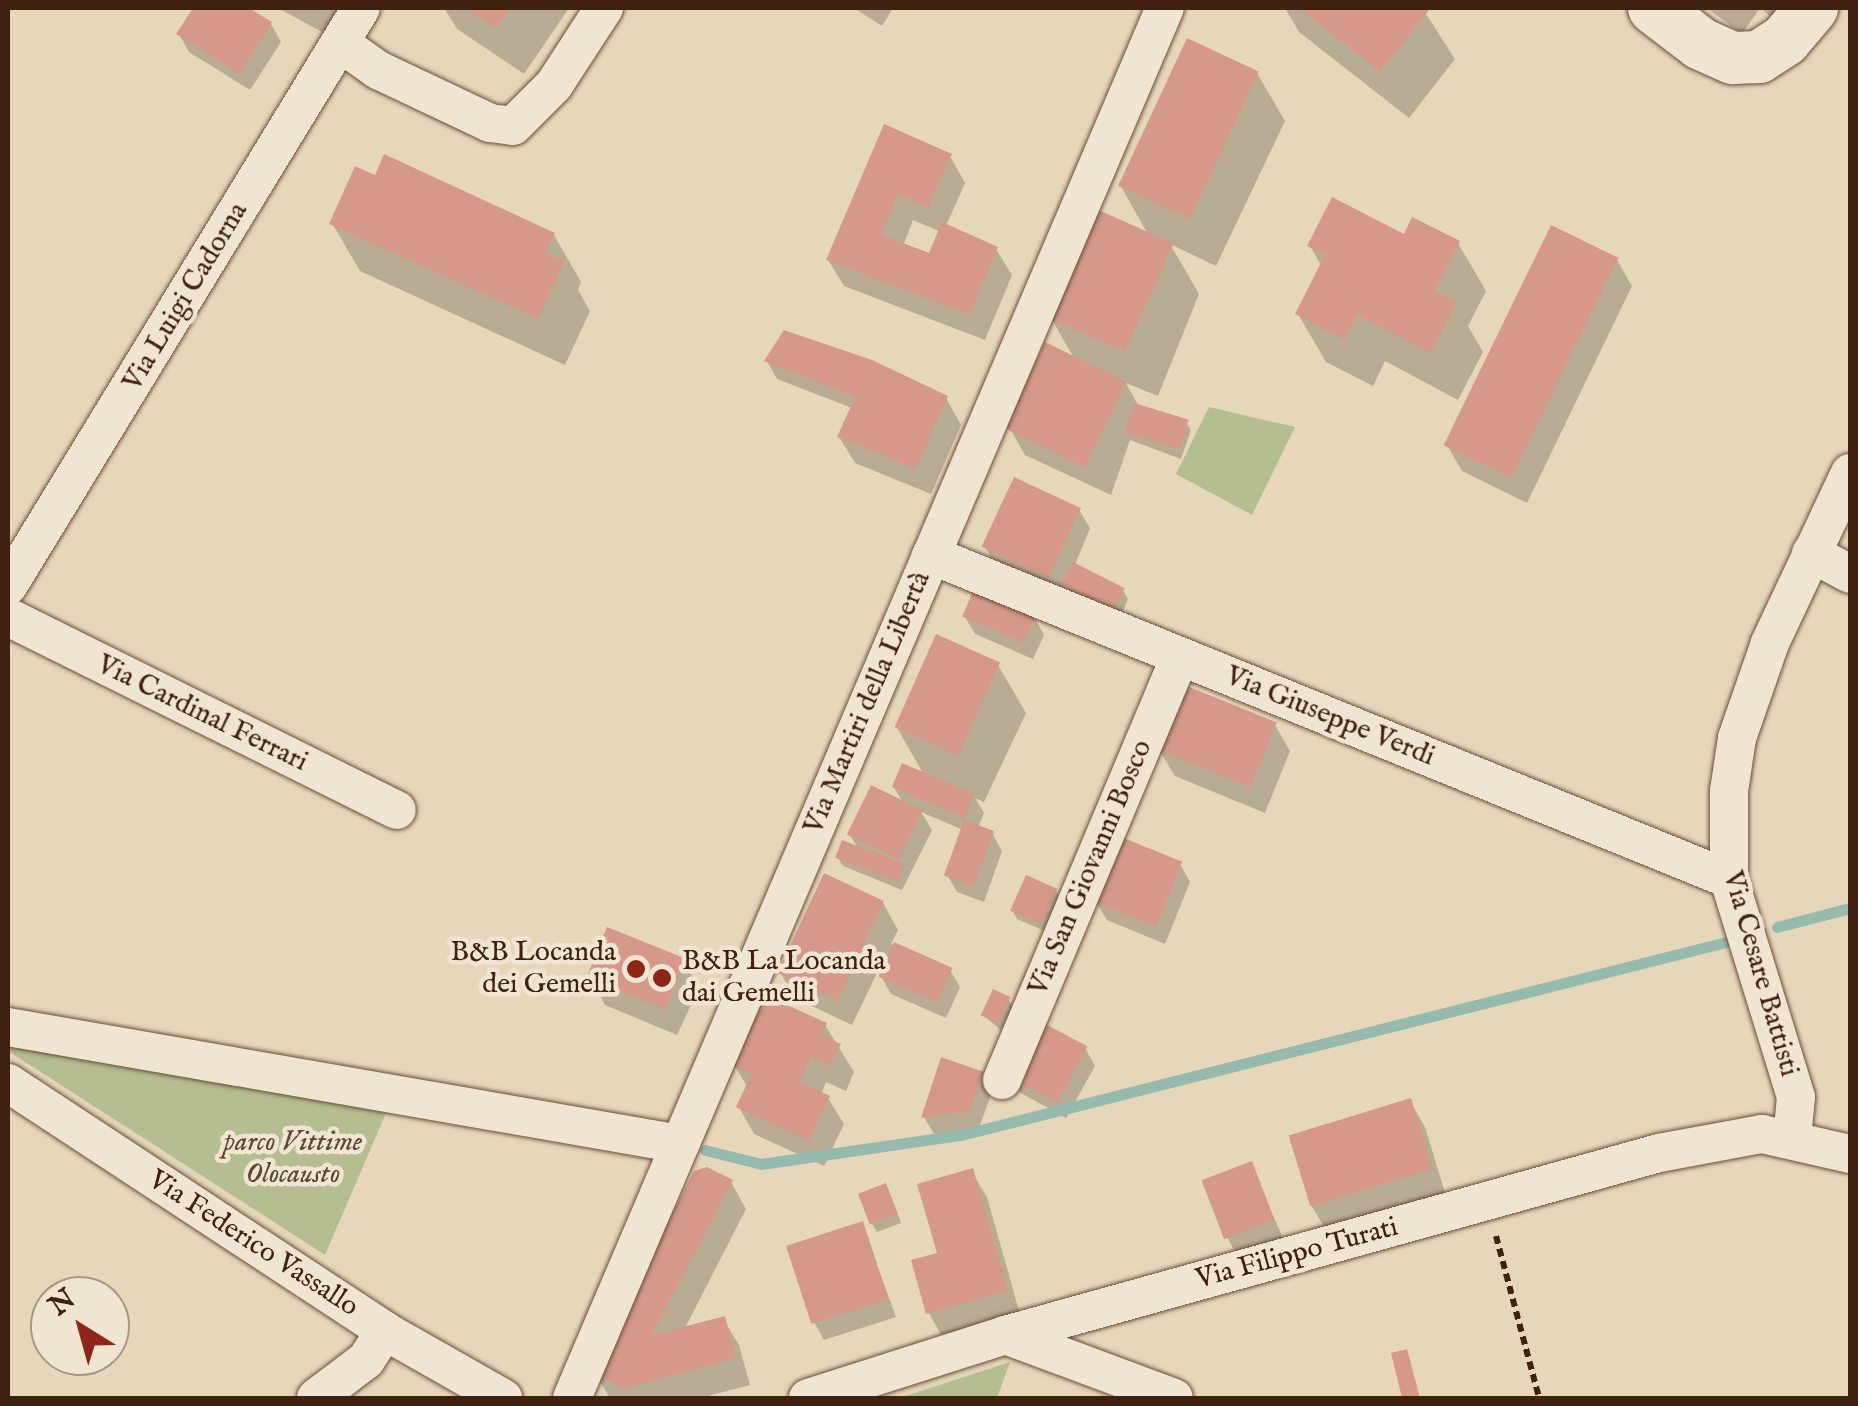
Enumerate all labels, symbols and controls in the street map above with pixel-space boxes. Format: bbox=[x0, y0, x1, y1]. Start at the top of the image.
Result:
street label: Via Luigi Cadorna bbox=[116, 197, 256, 397]
street label: Via Martiri della Libertà bbox=[797, 567, 939, 839]
street label: Via Cardinal Ferrari bbox=[91, 648, 313, 780]
street label: Via Giuseppe Verdi bbox=[1221, 660, 1439, 774]
street label: Via San Giovanni Bosco bbox=[1022, 735, 1160, 1001]
street label: Via Cesare Battisti bbox=[1715, 867, 1805, 1081]
place label: B&B Locanda dei Gemelli bbox=[450, 936, 616, 1002]
place label: B&B La Locanda dai Gemelli bbox=[682, 945, 886, 1011]
marker: B&B Locanda dei Gemelli bbox=[625, 958, 647, 980]
marker: B&B La Locanda dai Gemelli bbox=[651, 967, 673, 989]
park label: parco Vittime Olocausto bbox=[224, 1126, 362, 1192]
street label: Via Federico Vassallo bbox=[142, 1164, 364, 1324]
street label: Via Filippo Turati bbox=[1192, 1211, 1402, 1297]
north arrow bbox=[30, 1276, 130, 1376]
text: N bbox=[43, 1282, 83, 1325]

